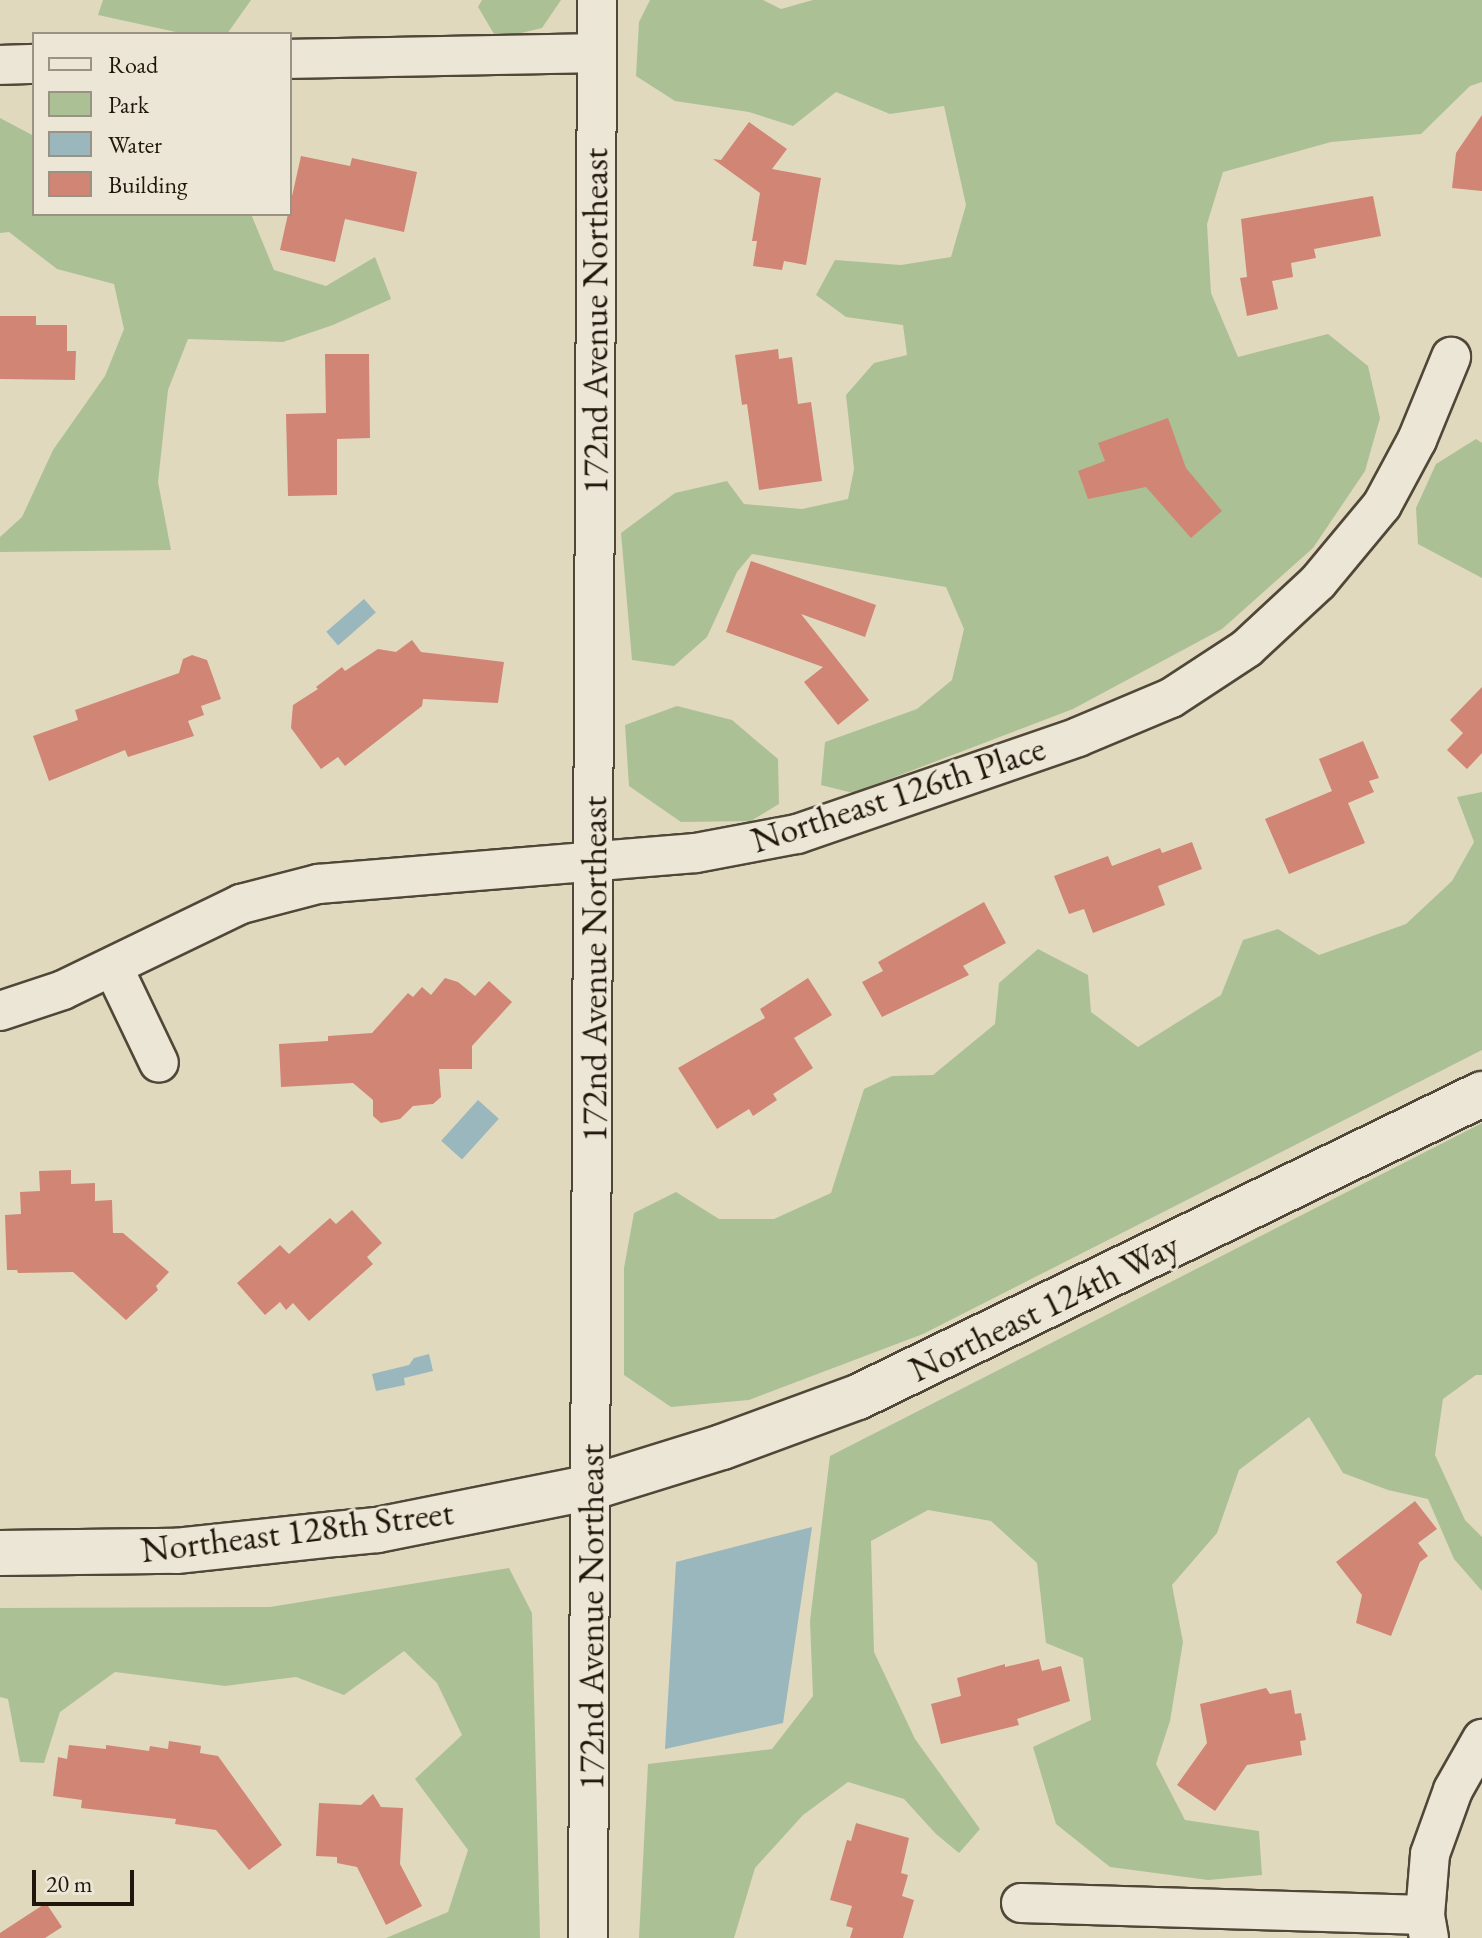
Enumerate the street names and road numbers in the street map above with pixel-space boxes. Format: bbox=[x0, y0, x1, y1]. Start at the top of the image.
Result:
street label: 172nd Avenue Northeast bbox=[573, 148, 617, 494]
street label: Northeast 126th Place bbox=[746, 726, 1050, 862]
street label: 172nd Avenue Northeast bbox=[572, 796, 616, 1142]
street label: Northeast 124th Way bbox=[902, 1223, 1186, 1391]
street label: 172nd Avenue Northeast bbox=[569, 1444, 613, 1790]
street label: Northeast 128th Street bbox=[138, 1490, 456, 1572]

